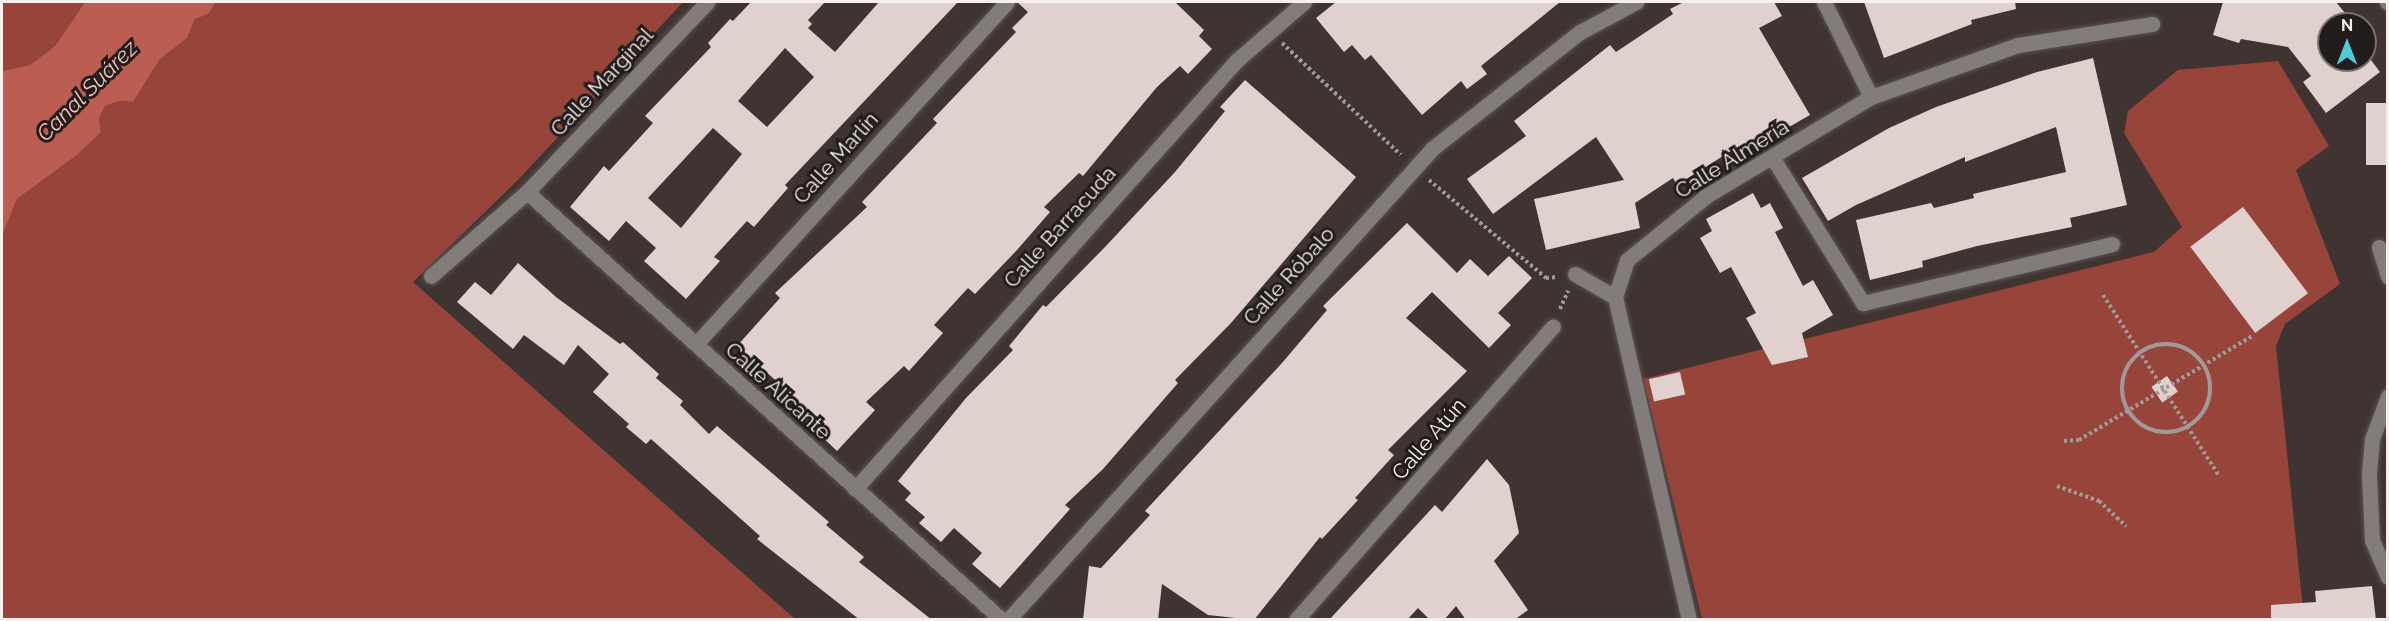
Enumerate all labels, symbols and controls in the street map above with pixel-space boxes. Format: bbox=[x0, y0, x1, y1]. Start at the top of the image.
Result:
north arrow bbox=[2317, 12, 2377, 72]
text: N bbox=[2341, 16, 2353, 35]
street label: Calle Marginal bbox=[545, 23, 659, 141]
water label: Canal Suárez bbox=[31, 35, 143, 147]
street label: Calle Marlín bbox=[788, 107, 884, 209]
street label: Calle Almería bbox=[1670, 114, 1794, 204]
street label: Calle Barracuda bbox=[999, 161, 1121, 293]
street label: Calle Róbalo bbox=[1238, 222, 1340, 330]
street label: Calle Alicante bbox=[720, 337, 836, 445]
street label: Calle Atún bbox=[1387, 393, 1471, 485]

